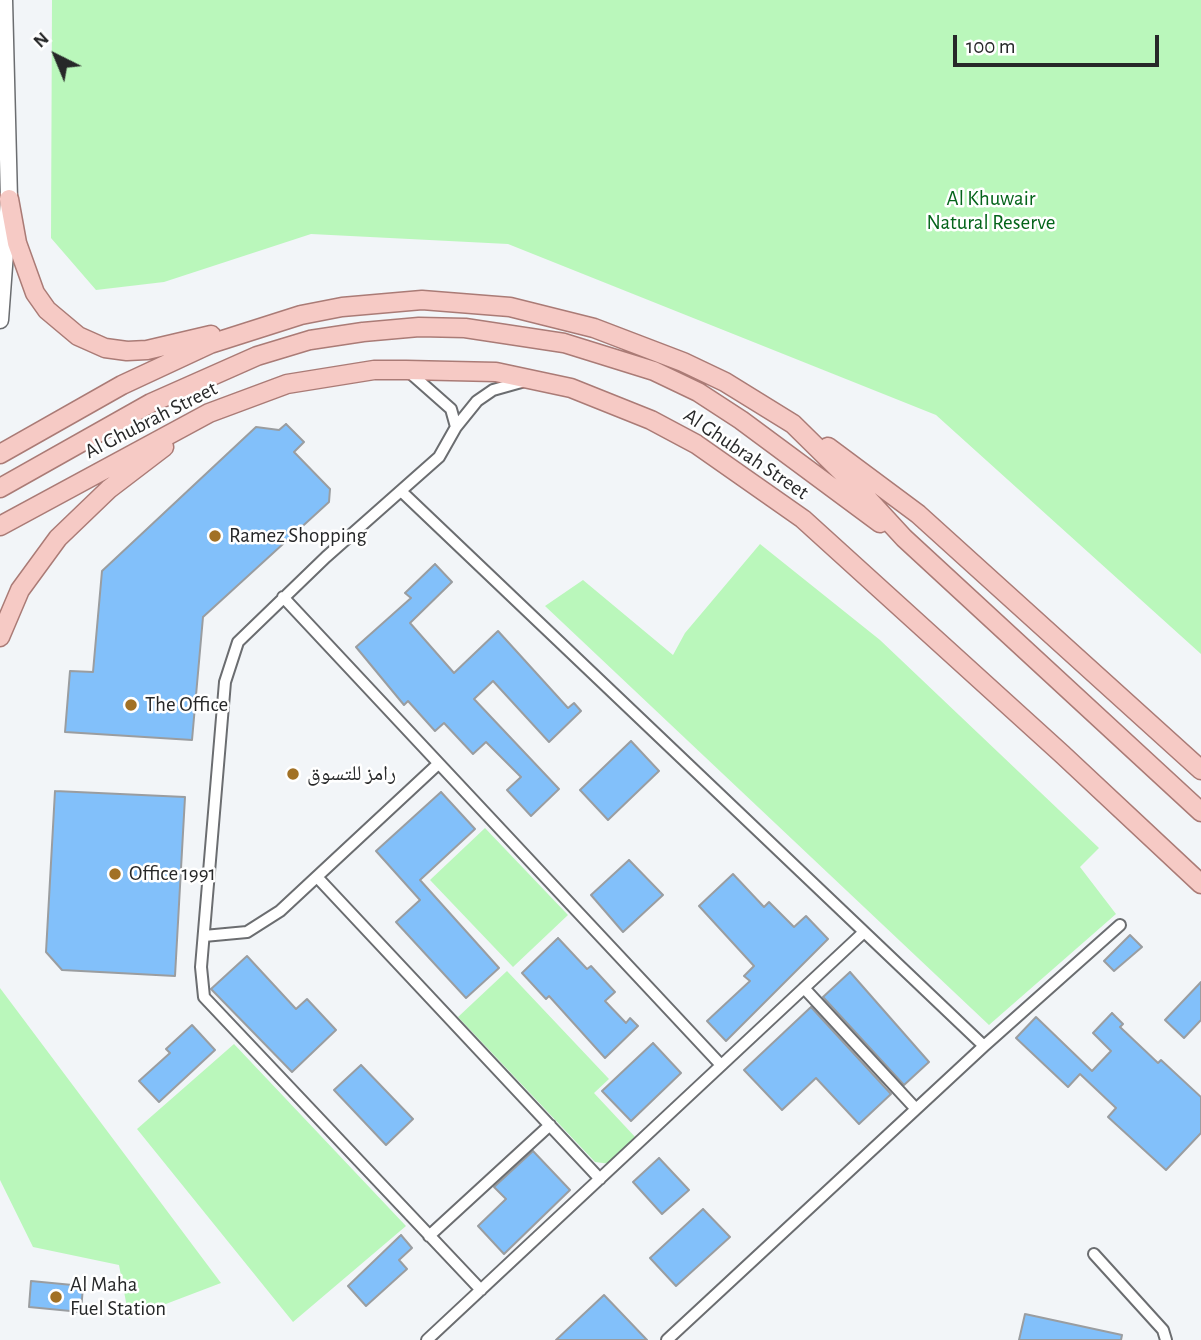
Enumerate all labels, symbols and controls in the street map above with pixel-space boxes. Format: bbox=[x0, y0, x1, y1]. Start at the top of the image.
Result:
north arrow bbox=[21, 21, 91, 91]
scale bar bbox=[956, 21, 1162, 65]
text: N bbox=[30, 29, 53, 52]
text: 100 m bbox=[966, 36, 1016, 57]
park label: Al Khuwair Natural Reserve bbox=[926, 186, 1056, 236]
street label: Al Ghubrah Street bbox=[80, 376, 222, 464]
street label: Al Ghubrah Street bbox=[679, 403, 813, 505]
place label: Ramez Shopping bbox=[229, 523, 367, 549]
marker: Ramez Shopping bbox=[207, 528, 223, 544]
place label: The Office bbox=[145, 692, 228, 718]
marker: The Office bbox=[123, 697, 139, 713]
place label: رامز للتسوق bbox=[307, 761, 396, 787]
marker: رامز للتسوق bbox=[285, 766, 301, 782]
place label: Office 1991 bbox=[129, 861, 216, 887]
marker: Office 1991 bbox=[107, 866, 123, 882]
place label: Al Maha Fuel Station bbox=[70, 1272, 166, 1322]
marker: Al Maha Fuel Station bbox=[48, 1289, 64, 1305]

